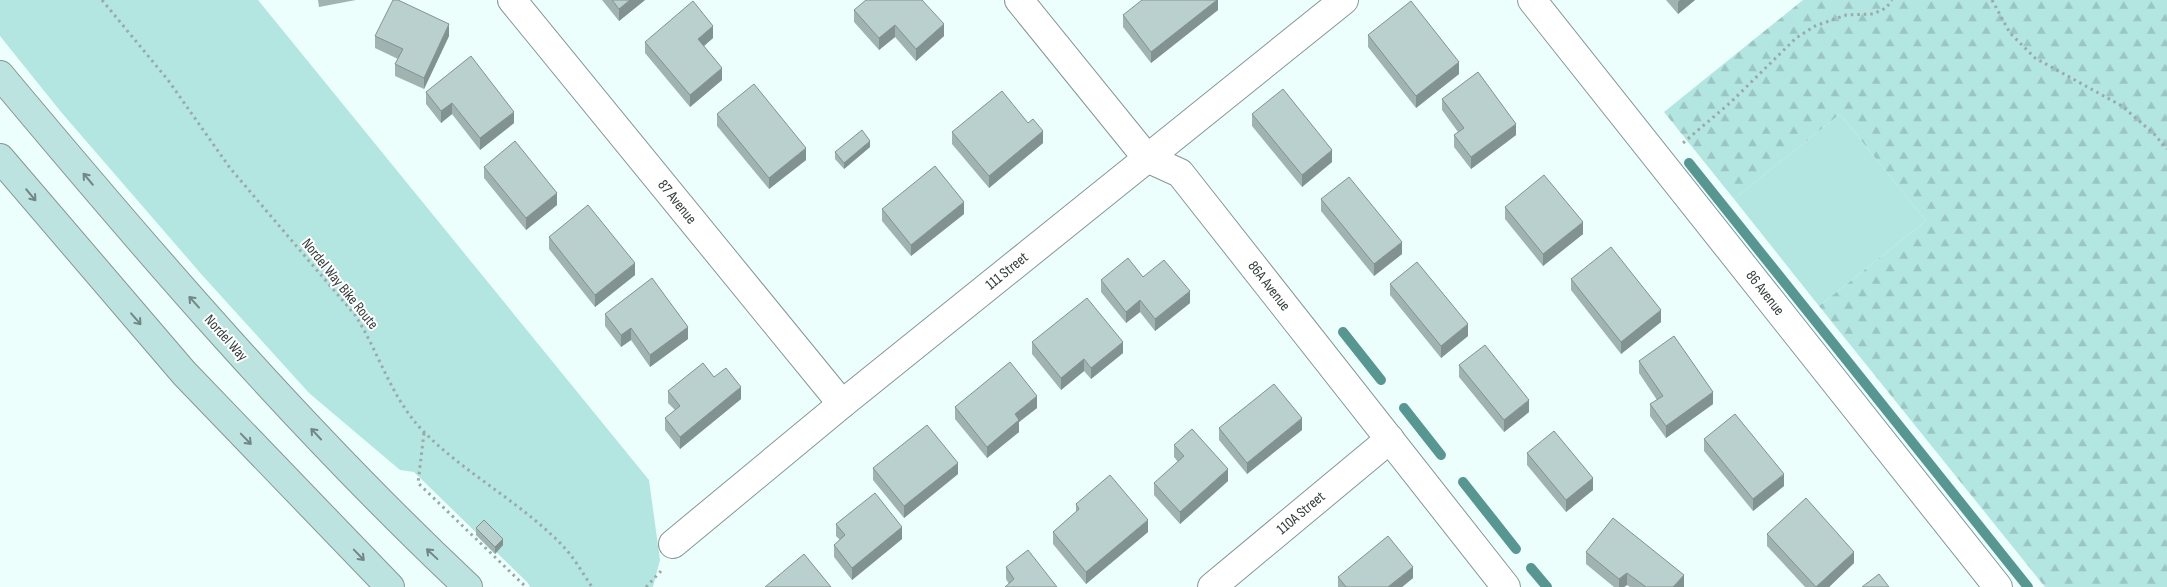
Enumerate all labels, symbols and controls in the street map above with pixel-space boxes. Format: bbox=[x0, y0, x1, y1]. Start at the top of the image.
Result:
one-way arrow bbox=[82, 172, 93, 185]
street label: 87 Avenue bbox=[653, 176, 701, 228]
one-way arrow bbox=[26, 188, 37, 201]
street label: Nordel Way Bike Route bbox=[297, 235, 383, 333]
street label: 111 Street bbox=[982, 248, 1033, 294]
street label: 86A Avenue bbox=[1243, 257, 1295, 315]
street label: 86 Avenue bbox=[1741, 267, 1789, 319]
one-way arrow bbox=[188, 295, 199, 308]
street label: Nordel Way bbox=[200, 311, 252, 365]
one-way arrow bbox=[131, 312, 142, 325]
one-way arrow bbox=[310, 428, 322, 440]
one-way arrow bbox=[240, 433, 252, 445]
street label: 110A Street bbox=[1273, 487, 1329, 539]
one-way arrow bbox=[426, 548, 439, 560]
one-way arrow bbox=[353, 549, 365, 561]

